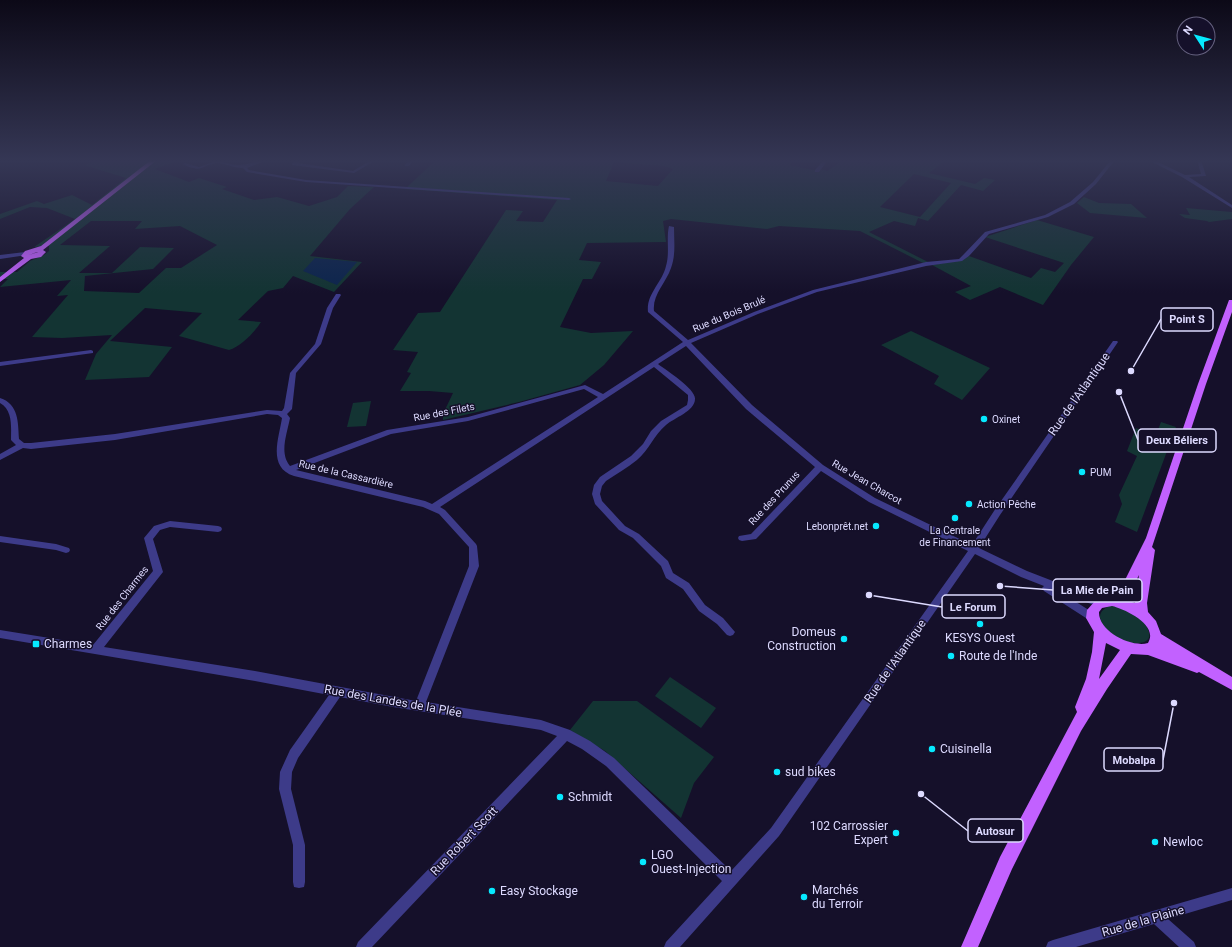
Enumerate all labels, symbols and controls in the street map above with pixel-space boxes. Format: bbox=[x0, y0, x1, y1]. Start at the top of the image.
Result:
north arrow bbox=[1176, 16, 1216, 56]
text: N bbox=[1181, 23, 1196, 37]
street label: Rue du Bois Brulé bbox=[691, 294, 767, 334]
callout: Point S bbox=[1161, 308, 1213, 331]
text: Point S bbox=[1169, 313, 1205, 326]
street label: Rue de l'Atlantique bbox=[1045, 350, 1113, 438]
street label: Rue des Filets bbox=[412, 401, 476, 423]
marker: Oxinet bbox=[979, 414, 989, 424]
place label: Oxinet bbox=[992, 414, 1020, 425]
callout: Deux Béliers bbox=[1138, 429, 1216, 452]
text: Deux Béliers bbox=[1146, 434, 1208, 447]
street label: Rue de la Cassardière bbox=[298, 458, 394, 490]
street label: Rue Jean Charcot bbox=[830, 458, 904, 506]
marker: PUM bbox=[1077, 467, 1087, 477]
place label: PUM bbox=[1090, 467, 1112, 478]
street label: Rue des Prunus bbox=[746, 469, 802, 527]
marker: Action Pêche bbox=[964, 499, 974, 509]
place label: Action Pêche bbox=[977, 499, 1036, 510]
marker: La Centrale de Financement bbox=[950, 513, 960, 523]
place label: Lebonprêt.net bbox=[806, 521, 868, 532]
marker: Lebonprêt.net bbox=[871, 521, 881, 531]
place label: La Centrale de Financement bbox=[919, 525, 991, 548]
street label: Rue des Charmes bbox=[94, 564, 150, 632]
callout: La Mie de Pain bbox=[1053, 579, 1142, 602]
text: La Mie de Pain bbox=[1061, 584, 1133, 597]
callout: Le Forum bbox=[942, 595, 1005, 618]
text: Le Forum bbox=[950, 601, 996, 614]
street label: Rue de l'Atlantique bbox=[861, 617, 929, 705]
marker: KESYS Ouest bbox=[975, 619, 985, 629]
place label: Domeus Construction bbox=[767, 625, 836, 653]
place label: KESYS Ouest bbox=[945, 631, 1015, 645]
marker: Domeus Construction bbox=[839, 634, 849, 644]
place label: Charmes bbox=[44, 637, 92, 651]
marker: Charmes bbox=[31, 639, 41, 649]
place label: Route de l'Inde bbox=[959, 649, 1037, 663]
marker: Route de l'Inde bbox=[946, 651, 956, 661]
street label: Rue des Landes de la Plée bbox=[323, 682, 463, 720]
place label: Cuisinella bbox=[940, 742, 992, 756]
marker: Cuisinella bbox=[927, 744, 937, 754]
callout: Mobalpa bbox=[1104, 748, 1163, 771]
text: Mobalpa bbox=[1113, 754, 1156, 767]
place label: sud bikes bbox=[785, 765, 836, 779]
marker: sud bikes bbox=[772, 767, 782, 777]
place label: Schmidt bbox=[568, 790, 612, 804]
marker: Schmidt bbox=[555, 792, 565, 802]
street label: Rue Robert Scott bbox=[428, 804, 500, 878]
place label: 102 Carrossier Expert bbox=[810, 819, 888, 847]
callout: Autosur bbox=[968, 819, 1023, 842]
text: Autosur bbox=[975, 825, 1015, 838]
marker: 102 Carrossier Expert bbox=[891, 828, 901, 838]
place label: Newloc bbox=[1163, 835, 1203, 849]
marker: Newloc bbox=[1150, 837, 1160, 847]
place label: LGO Ouest-Injection bbox=[651, 848, 731, 876]
marker: LGO Ouest-Injection bbox=[638, 857, 648, 867]
place label: Marchés du Terroir bbox=[812, 883, 863, 911]
place label: Easy Stockage bbox=[500, 884, 578, 898]
marker: Easy Stockage bbox=[487, 886, 497, 896]
marker: Marchés du Terroir bbox=[799, 892, 809, 902]
street label: Rue de la Plaine bbox=[1100, 903, 1186, 939]

